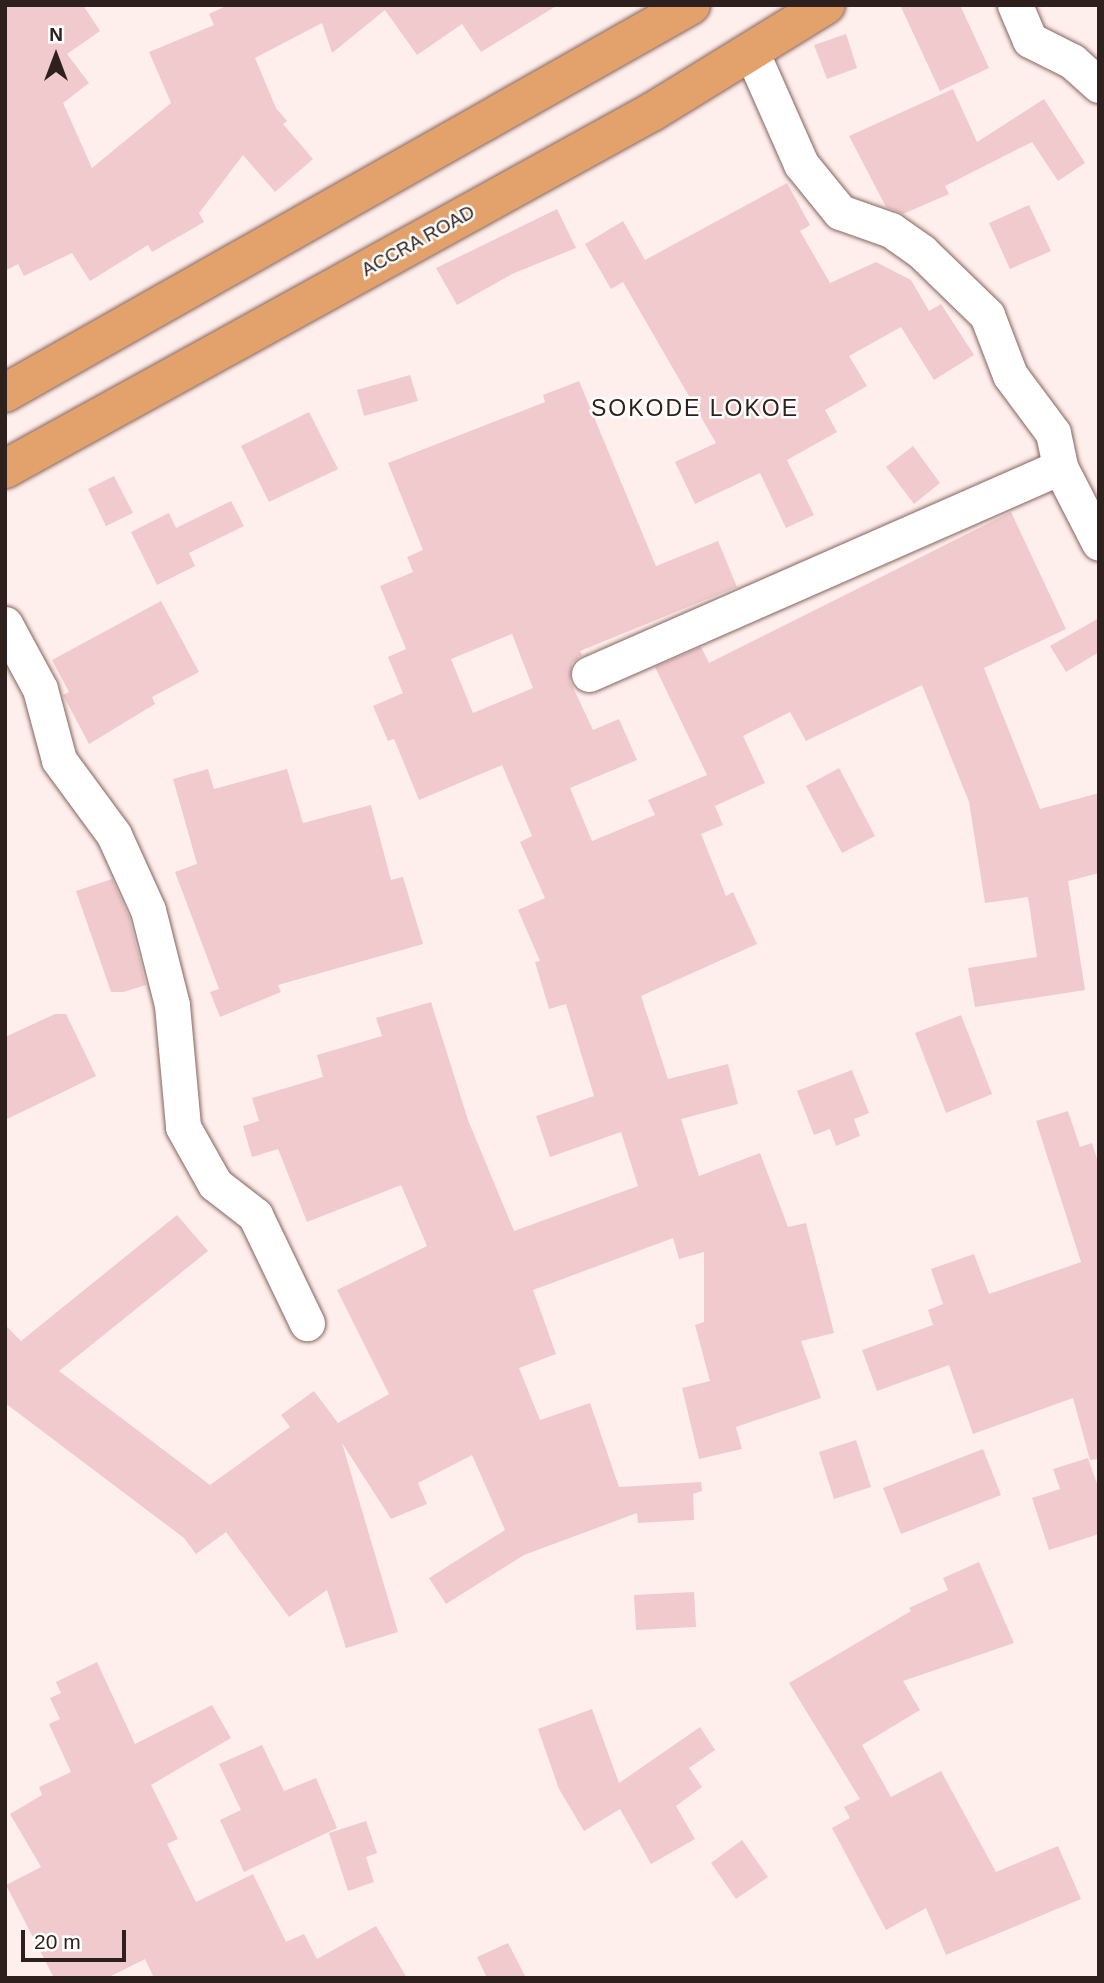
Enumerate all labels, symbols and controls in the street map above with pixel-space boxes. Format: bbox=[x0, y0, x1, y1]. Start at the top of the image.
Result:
north arrow bbox=[21, 21, 91, 91]
text: N bbox=[49, 24, 63, 45]
street label: ACCRA ROAD bbox=[357, 200, 479, 282]
district label: SOKODE LOKOE bbox=[592, 394, 798, 422]
scale bar bbox=[24, 1916, 130, 1960]
text: 20 m bbox=[34, 1930, 81, 1953]

